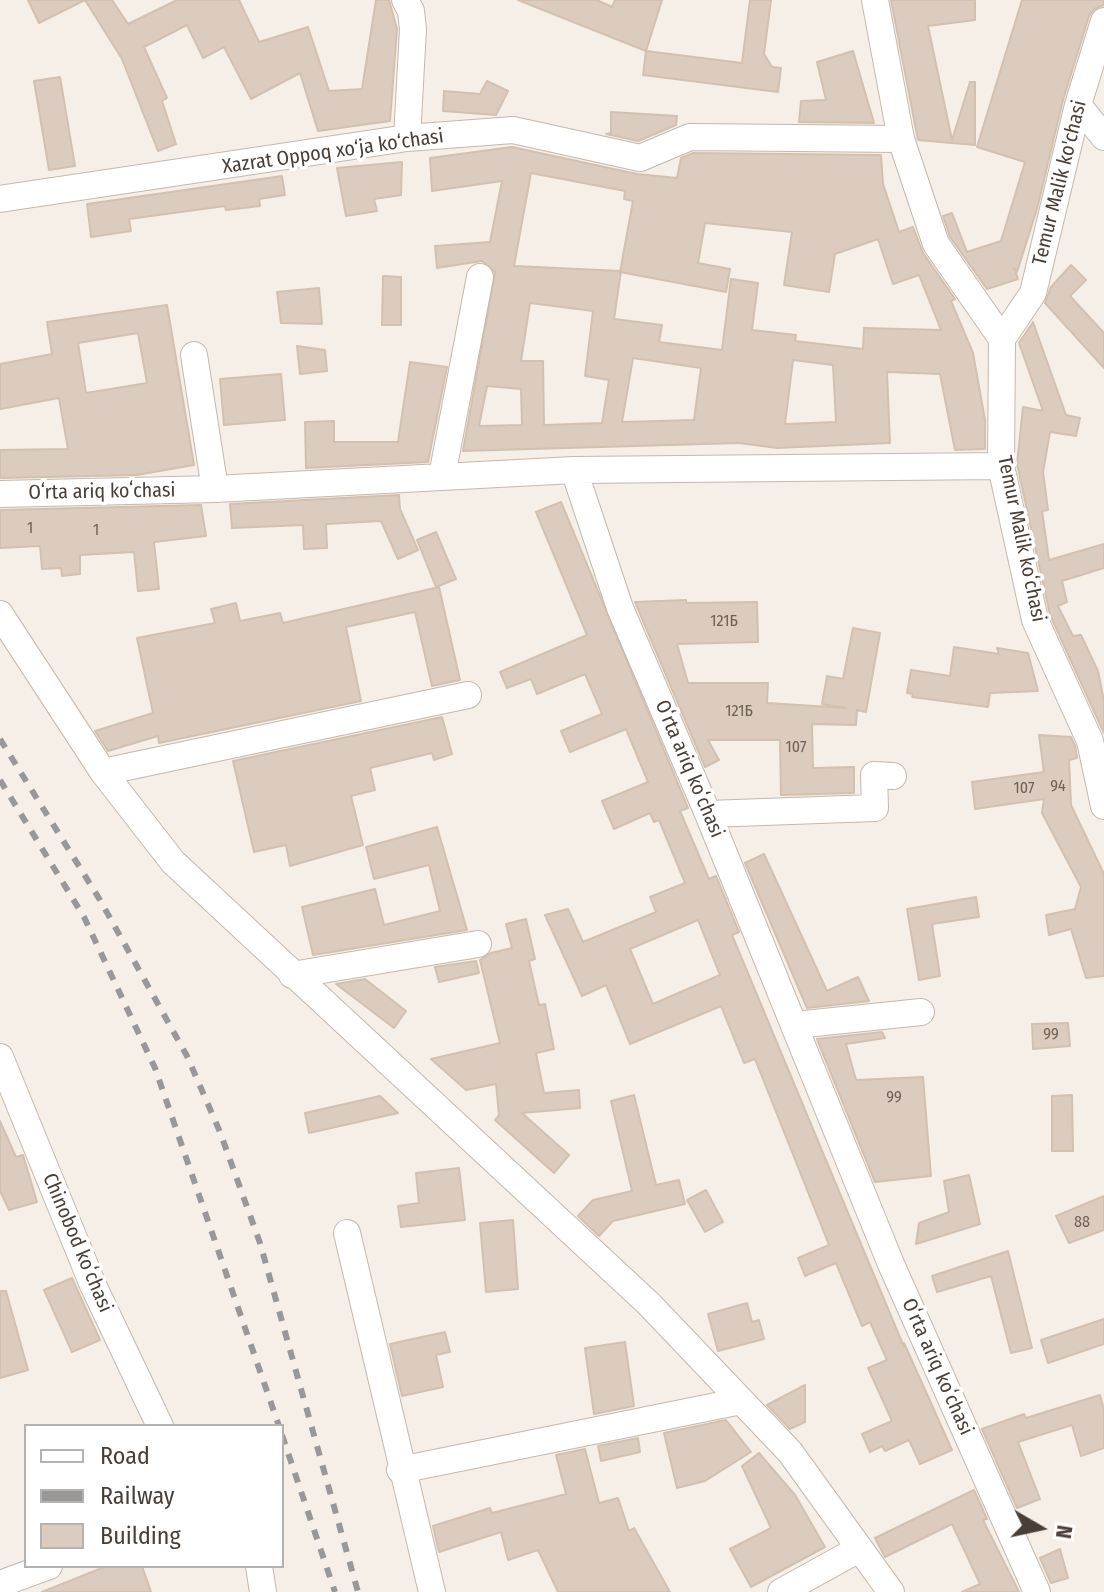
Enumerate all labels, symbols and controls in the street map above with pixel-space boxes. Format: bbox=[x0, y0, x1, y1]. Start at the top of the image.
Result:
street label: Temur Malik ko'chasi bbox=[1028, 98, 1092, 268]
street label: Xazrat Oppoq xo‘ja ko‘chasi bbox=[221, 125, 445, 179]
street label: Temur Malik koʻchasi bbox=[992, 454, 1050, 624]
street label: Oʻrta ariq koʻchasi bbox=[28, 479, 176, 505]
house number: 1 bbox=[27, 519, 33, 539]
house number: 1 bbox=[93, 521, 99, 541]
house number: 121Б bbox=[710, 612, 738, 632]
street label: Oʻrta ariq koʻchasi bbox=[649, 697, 729, 841]
house number: 121Б bbox=[725, 702, 753, 722]
house number: 107 bbox=[786, 738, 806, 758]
house number: 94 bbox=[1050, 777, 1066, 797]
house number: 107 bbox=[1014, 779, 1034, 799]
house number: 99 bbox=[1043, 1025, 1059, 1045]
house number: 99 bbox=[886, 1088, 902, 1108]
street label: Chinobod koʻchasi bbox=[37, 1170, 117, 1316]
house number: 88 bbox=[1074, 1213, 1090, 1233]
street label: Oʻrta ariq koʻchasi bbox=[896, 1295, 978, 1439]
legend bbox=[24, 1424, 284, 1568]
text: Road bbox=[100, 1442, 150, 1470]
text: Railway bbox=[100, 1482, 175, 1510]
north arrow bbox=[1000, 1488, 1080, 1568]
text: Building bbox=[100, 1522, 181, 1550]
text: N bbox=[1050, 1523, 1079, 1540]

